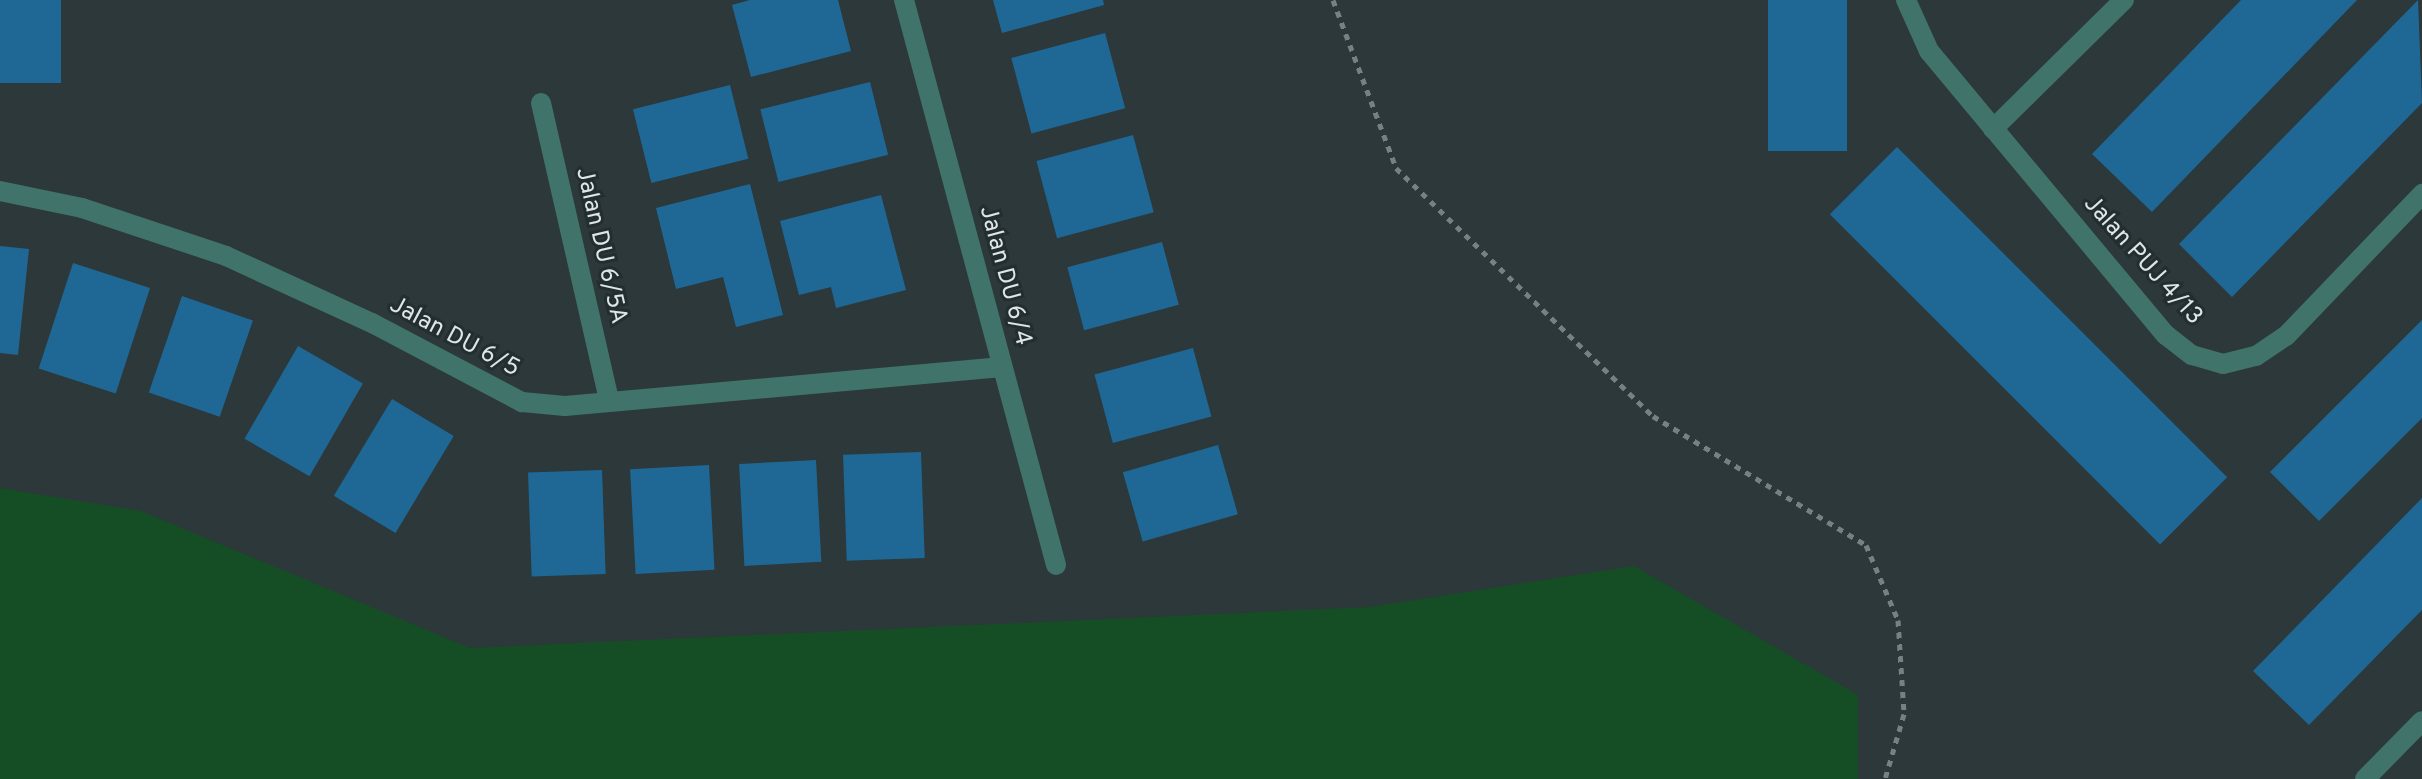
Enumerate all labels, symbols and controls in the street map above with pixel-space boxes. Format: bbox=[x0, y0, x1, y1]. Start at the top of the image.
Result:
street label: Jalan DU 6/5A bbox=[568, 165, 632, 327]
street label: Jalan PUJ 4/13 bbox=[2076, 190, 2208, 332]
street label: Jalan DU 6/4 bbox=[972, 203, 1036, 349]
street label: Jalan DU 6/5 bbox=[384, 292, 524, 384]

